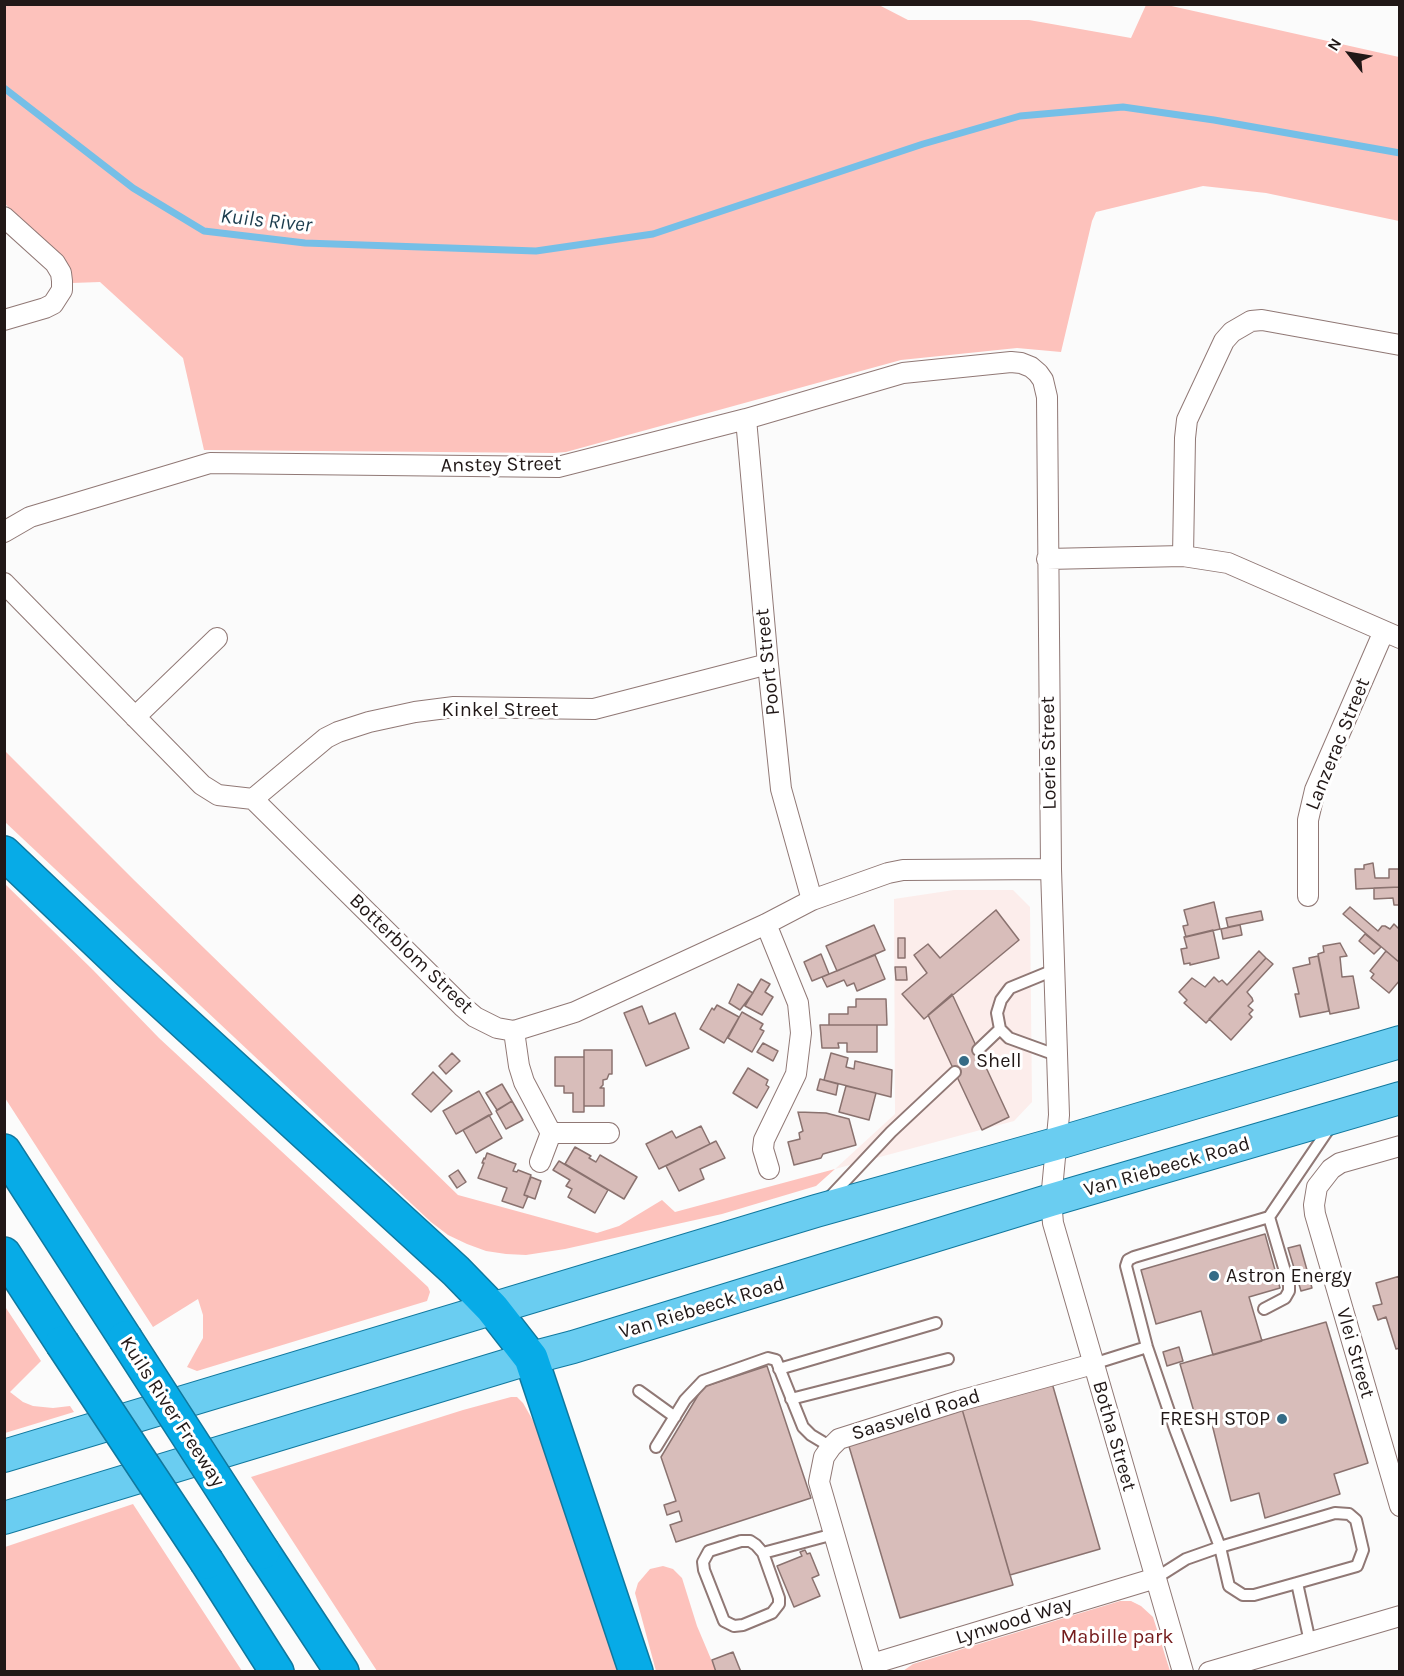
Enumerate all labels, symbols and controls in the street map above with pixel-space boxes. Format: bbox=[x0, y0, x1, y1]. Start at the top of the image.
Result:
north arrow bbox=[1320, 24, 1380, 84]
text: N bbox=[1323, 35, 1345, 54]
water label: Kuils River bbox=[219, 204, 313, 238]
street label: Anstey Street bbox=[440, 452, 562, 478]
street label: Poort Street bbox=[750, 607, 786, 717]
street label: Lanzerac Street bbox=[1301, 674, 1375, 814]
street label: Loerie Street bbox=[1036, 696, 1062, 810]
street label: Kinkel Street bbox=[442, 698, 558, 722]
street label: Botterblom Street bbox=[344, 889, 478, 1019]
place label: Shell bbox=[976, 1049, 1022, 1073]
marker: Shell bbox=[957, 1054, 971, 1068]
street label: Van Riebeeck Road bbox=[1081, 1132, 1253, 1202]
place label: Astron Energy bbox=[1226, 1264, 1352, 1288]
marker: Astron Energy bbox=[1207, 1269, 1221, 1283]
street label: Van Riebeeck Road bbox=[616, 1271, 788, 1345]
street label: Vlei Street bbox=[1331, 1305, 1379, 1401]
street label: Kuils River Freeway bbox=[114, 1332, 230, 1492]
street label: Botha Street bbox=[1087, 1378, 1141, 1494]
street label: Saasveld Road bbox=[849, 1384, 983, 1446]
place label: FRESH STOP bbox=[1160, 1407, 1270, 1431]
marker: FRESH STOP bbox=[1275, 1412, 1289, 1426]
street label: Lynwood Way bbox=[953, 1592, 1075, 1650]
park label: Mabille park bbox=[1060, 1625, 1174, 1649]

